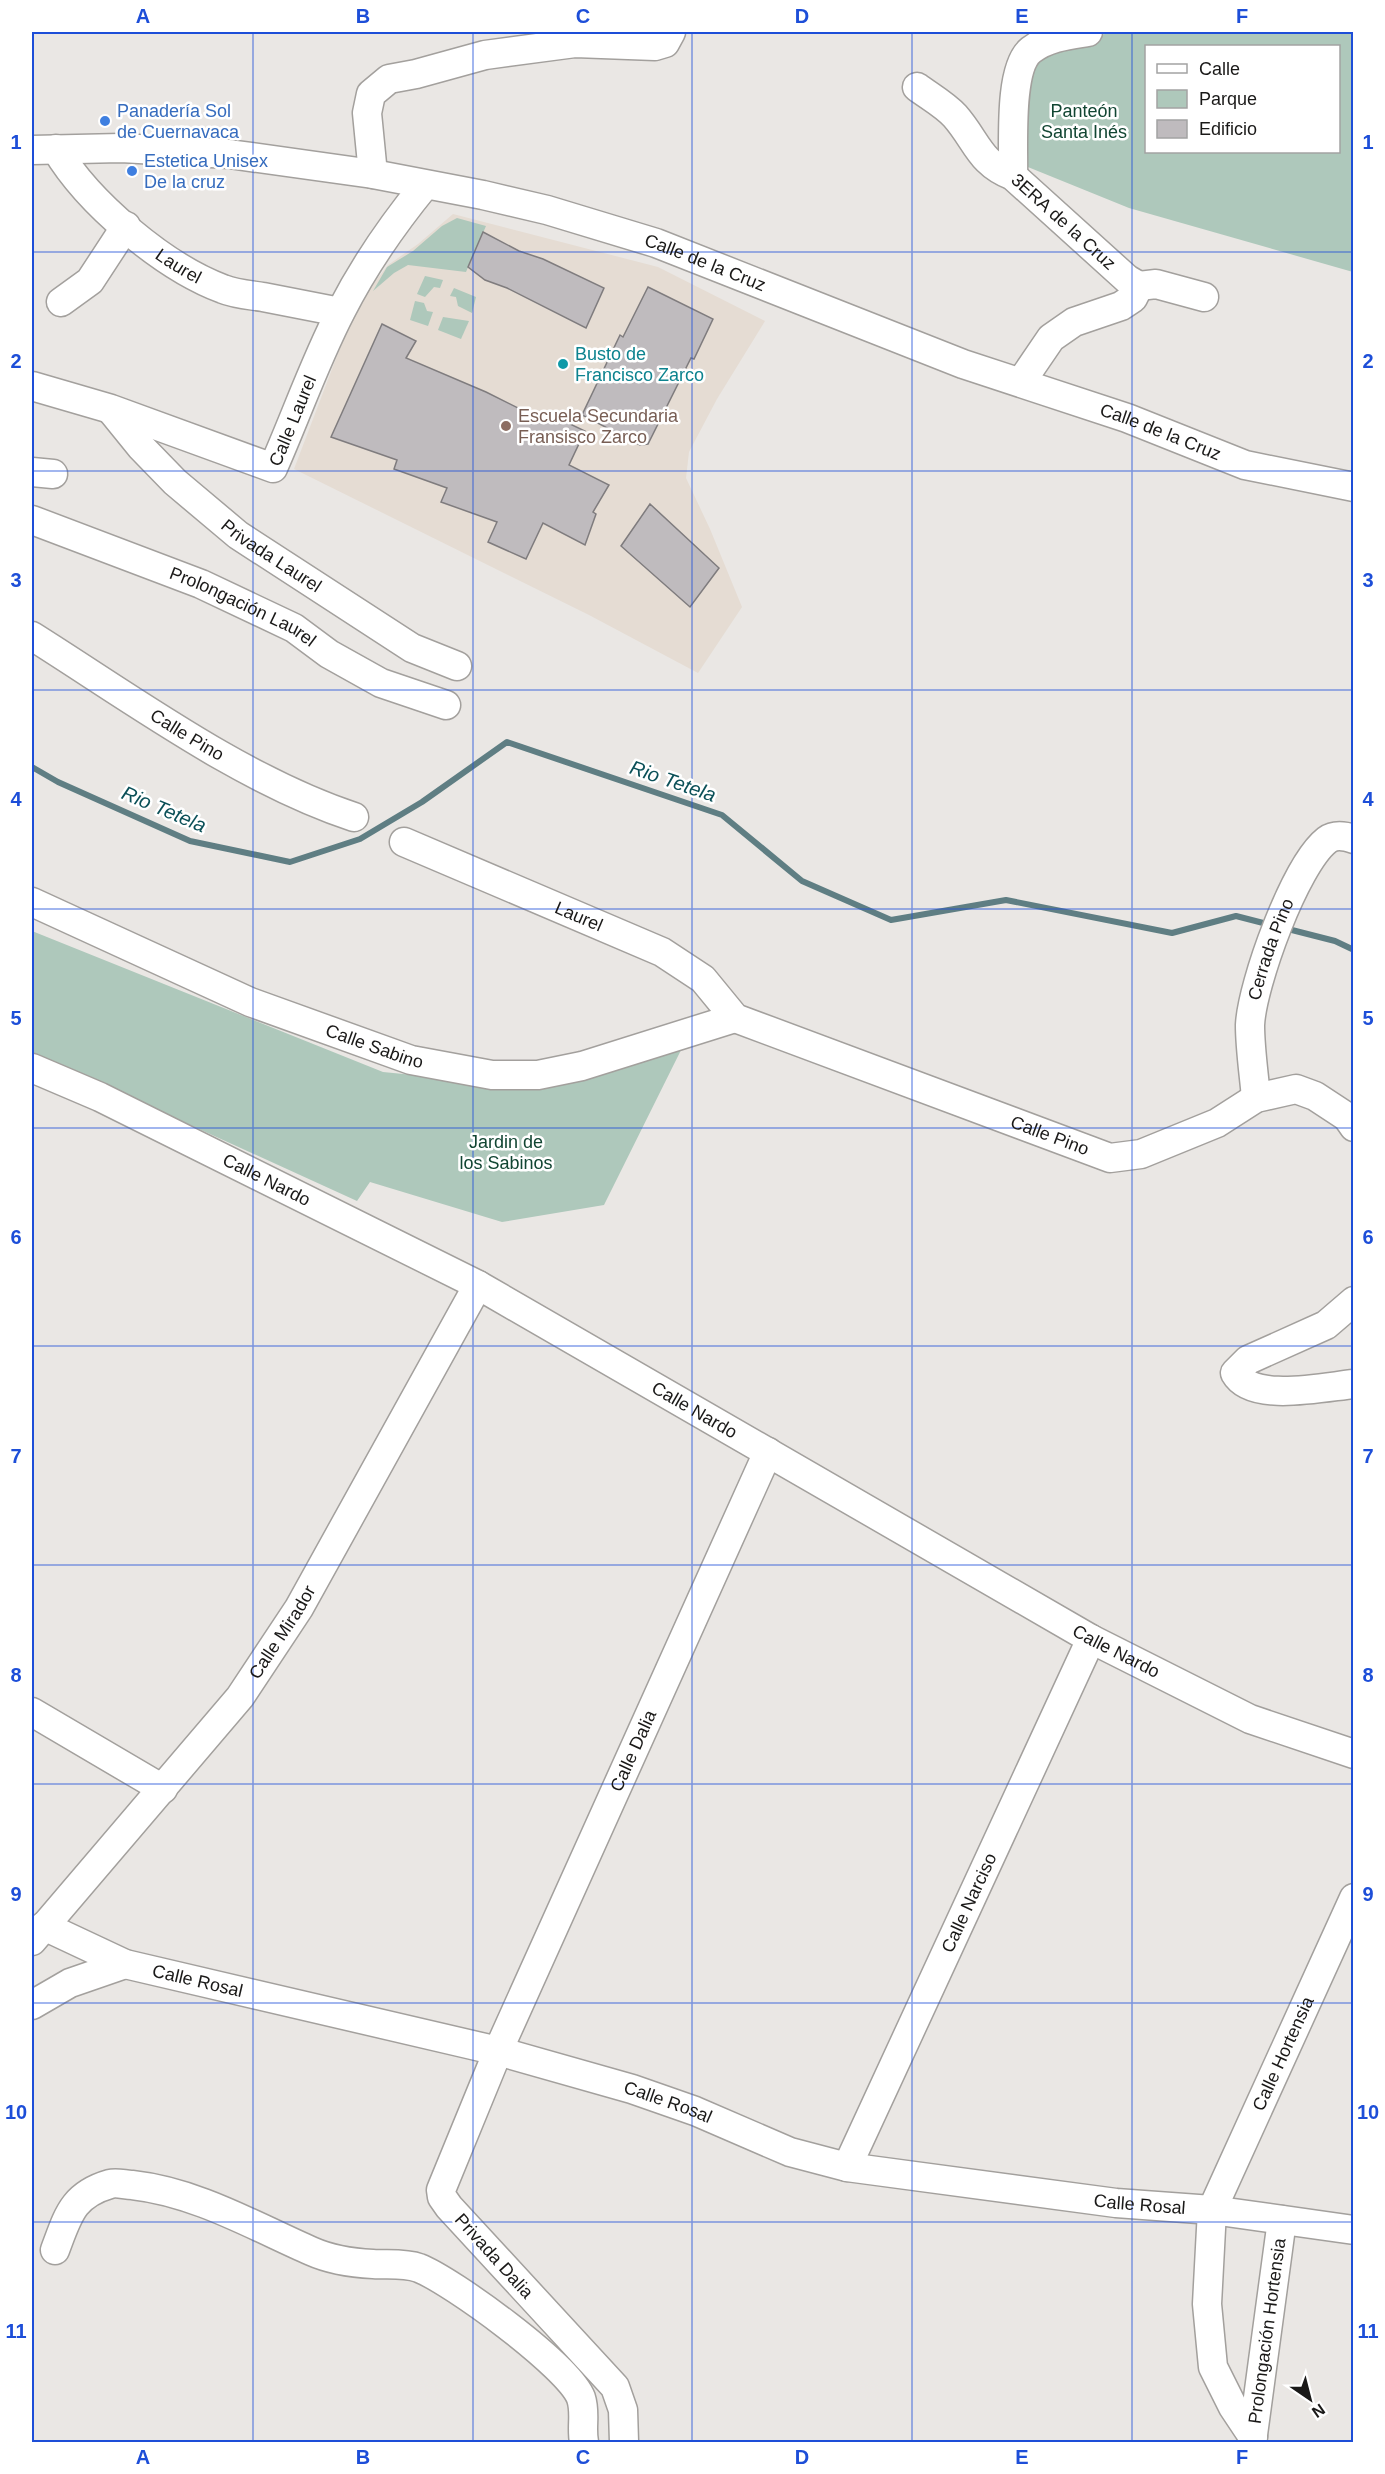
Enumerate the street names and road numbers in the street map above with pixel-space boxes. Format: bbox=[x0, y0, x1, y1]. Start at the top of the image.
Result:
street label: 3ERA de la Cruz bbox=[1007, 170, 1120, 274]
street label: Calle de la Cruz bbox=[642, 230, 768, 295]
street label: Laurel bbox=[152, 245, 205, 288]
street label: Calle Laurel bbox=[265, 372, 320, 469]
street label: Calle de la Cruz bbox=[1097, 400, 1224, 464]
street label: Privada Laurel bbox=[217, 515, 325, 596]
street label: Prolongación Laurel bbox=[167, 563, 320, 651]
street label: Calle Pino bbox=[147, 705, 227, 765]
street label: Cerrada Pino bbox=[1244, 895, 1298, 1002]
street label: Laurel bbox=[552, 898, 606, 936]
street label: Calle Sabino bbox=[323, 1020, 425, 1072]
street label: Calle Pino bbox=[1008, 1112, 1092, 1159]
street label: Calle Nardo bbox=[220, 1150, 314, 1210]
street label: Calle Nardo bbox=[648, 1378, 741, 1442]
street label: Calle Mirador bbox=[245, 1582, 319, 1683]
street label: Calle Nardo bbox=[1069, 1621, 1163, 1682]
street label: Calle Dalia bbox=[606, 1706, 661, 1795]
street label: Calle Narciso bbox=[938, 1850, 1001, 1956]
street label: Calle Rosal bbox=[150, 1961, 245, 2001]
street label: Calle Hortensia bbox=[1249, 1993, 1318, 2114]
street label: Calle Rosal bbox=[622, 2077, 715, 2127]
street label: Calle Rosal bbox=[1093, 2190, 1186, 2218]
street label: Privada Dalia bbox=[451, 2210, 538, 2303]
street label: Prolongación Hortensia bbox=[1245, 2236, 1290, 2425]

